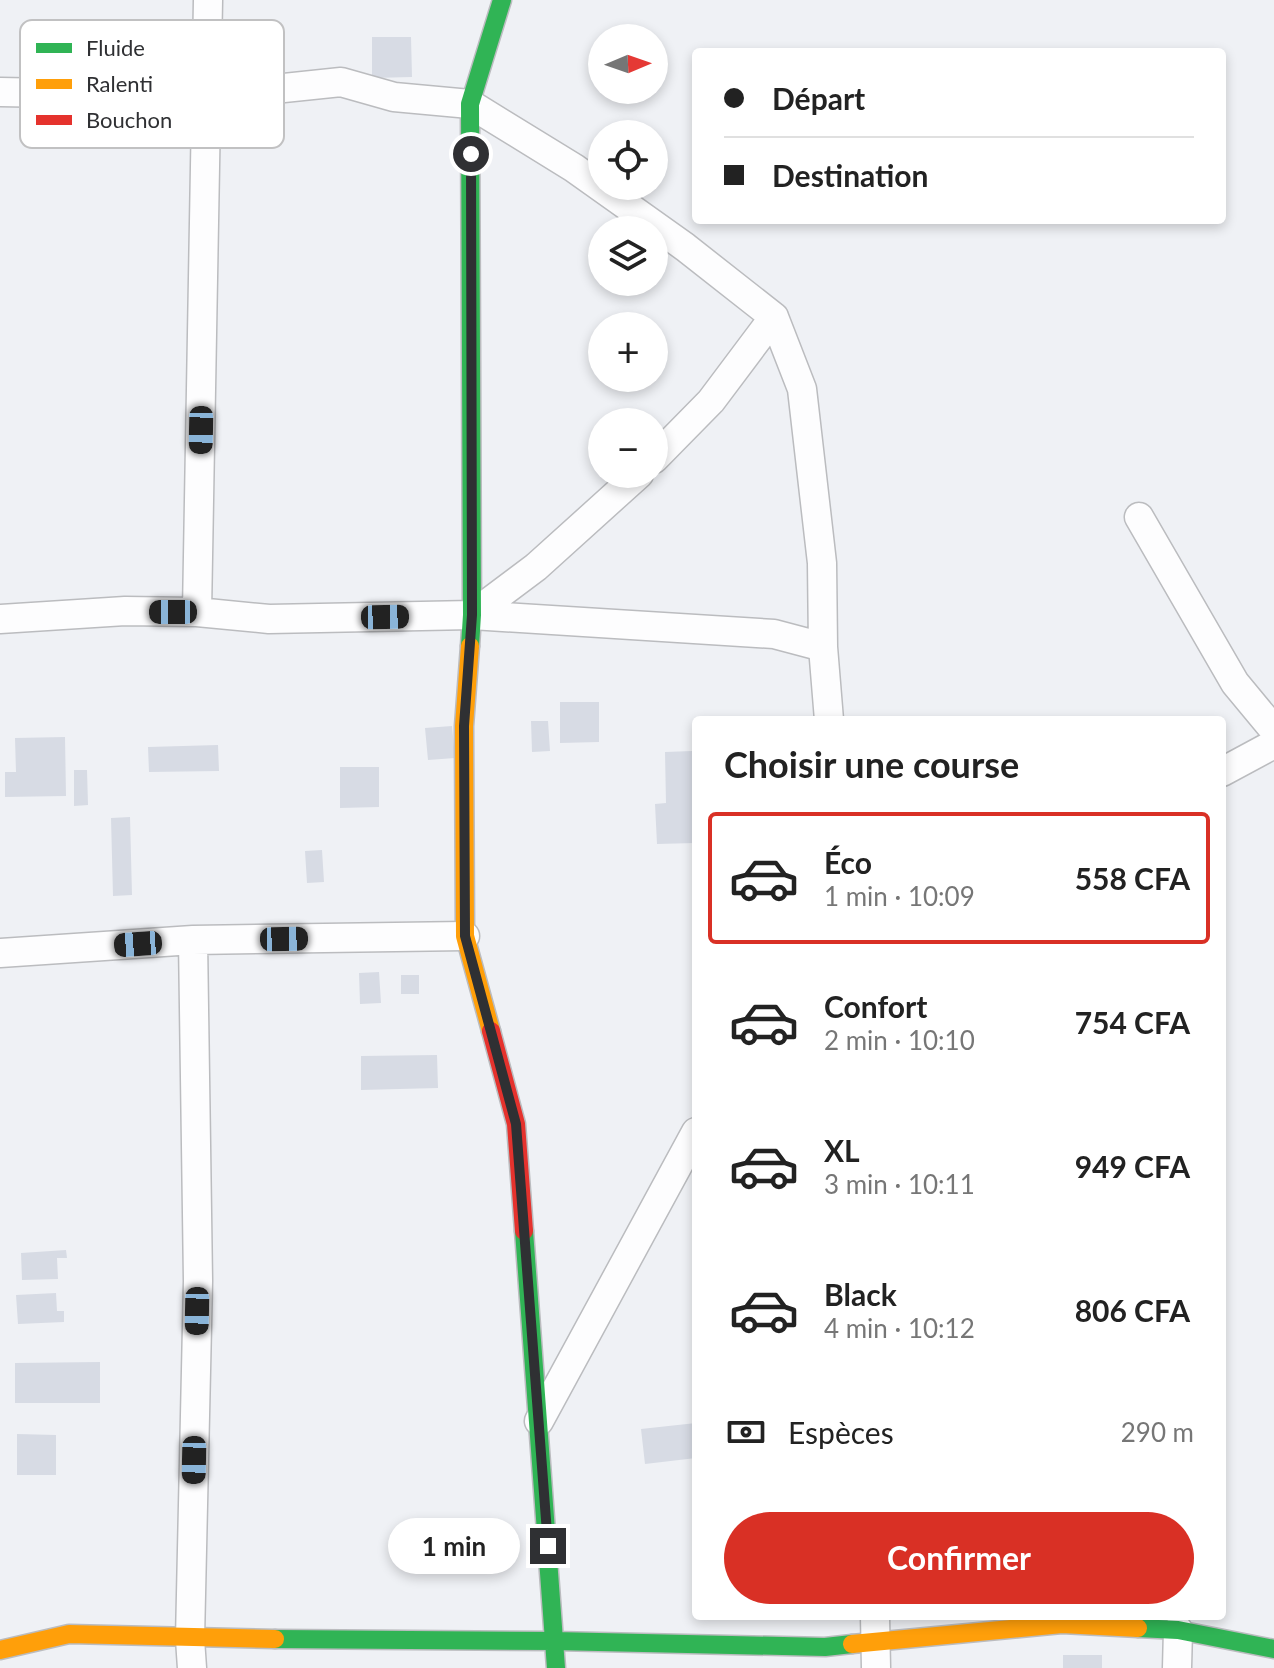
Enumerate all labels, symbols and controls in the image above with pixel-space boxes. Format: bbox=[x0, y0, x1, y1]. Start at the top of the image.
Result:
legend bbox=[20, 20, 284, 148]
north arrow bbox=[588, 24, 668, 104]
map controls bbox=[588, 24, 668, 488]
text: Fluide bbox=[86, 34, 145, 61]
text: Ralenti bbox=[86, 70, 153, 97]
text: Départ bbox=[772, 80, 865, 116]
text: Bouchon bbox=[86, 106, 172, 133]
button: locate bbox=[588, 120, 668, 200]
route start bbox=[453, 136, 489, 172]
text: Destination bbox=[772, 157, 929, 193]
button: layers bbox=[588, 216, 668, 296]
button: + bbox=[588, 312, 668, 392]
car bbox=[189, 406, 213, 454]
button: − bbox=[588, 408, 668, 488]
car bbox=[149, 600, 197, 624]
car bbox=[361, 605, 409, 629]
text: Choisir une course bbox=[724, 742, 1019, 786]
icon: car bbox=[728, 842, 800, 914]
text: Éco bbox=[824, 844, 872, 880]
text: 558 CFA bbox=[1075, 860, 1190, 896]
text: 1 min · 10:09 bbox=[824, 880, 975, 912]
car bbox=[260, 927, 308, 951]
car bbox=[113, 930, 163, 958]
icon: car bbox=[728, 986, 800, 1058]
text: Confort bbox=[824, 988, 927, 1024]
text: 754 CFA bbox=[1075, 1004, 1190, 1040]
text: 2 min · 10:10 bbox=[824, 1024, 975, 1056]
icon: car bbox=[728, 1130, 800, 1202]
text: XL bbox=[824, 1132, 860, 1168]
text: 949 CFA bbox=[1075, 1148, 1190, 1184]
text: 3 min · 10:11 bbox=[824, 1168, 975, 1200]
icon: car bbox=[728, 1274, 800, 1346]
text: Black bbox=[824, 1276, 897, 1312]
car bbox=[185, 1287, 209, 1335]
text: 806 CFA bbox=[1075, 1292, 1190, 1328]
text: 4 min · 10:12 bbox=[824, 1312, 975, 1344]
icon: cash bbox=[724, 1410, 768, 1454]
text: Espèces bbox=[788, 1414, 894, 1450]
text: 290 m bbox=[1121, 1416, 1194, 1448]
car bbox=[182, 1436, 206, 1484]
button: Confirmer bbox=[724, 1512, 1194, 1604]
callout: 1 min bbox=[388, 1518, 520, 1574]
route end bbox=[530, 1528, 566, 1564]
text: 1 min bbox=[422, 1530, 486, 1562]

